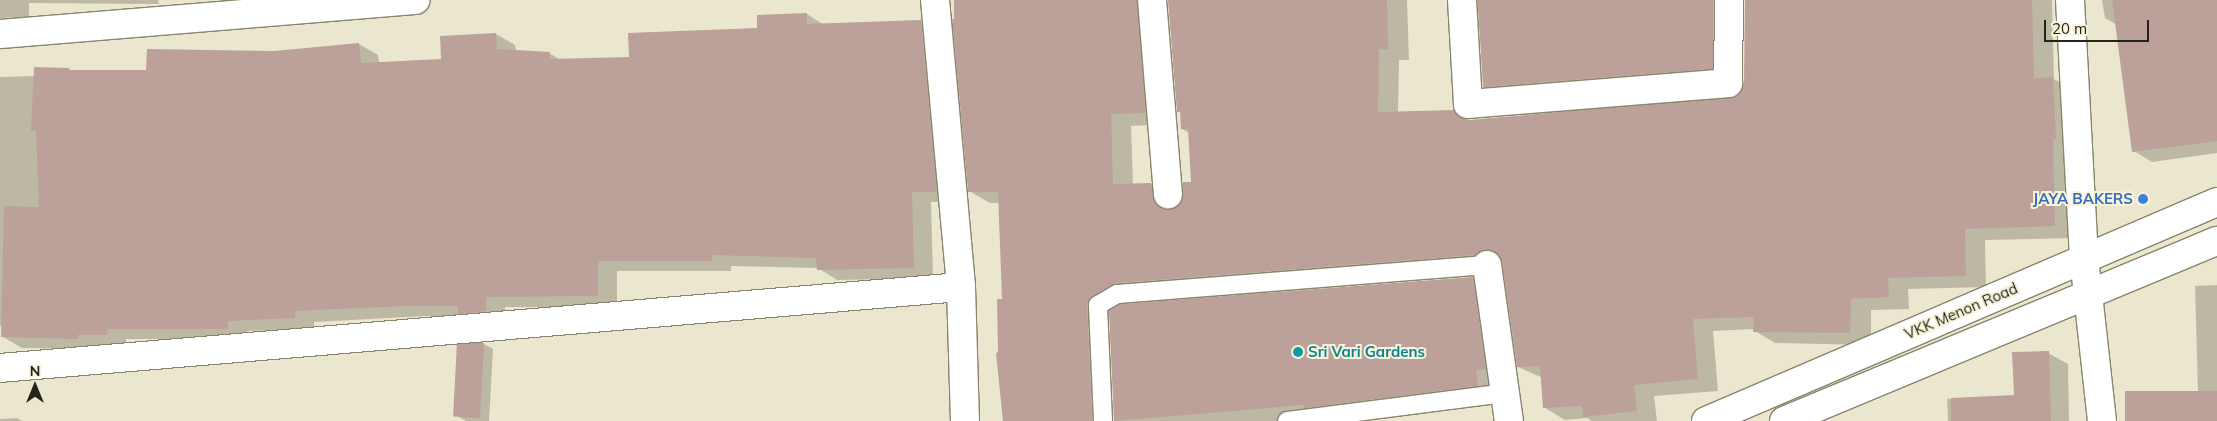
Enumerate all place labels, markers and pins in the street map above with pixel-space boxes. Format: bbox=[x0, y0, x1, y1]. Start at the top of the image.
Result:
place label: JAYA BAKERS bbox=[2033, 190, 2133, 208]
marker: JAYA BAKERS bbox=[2137, 193, 2149, 205]
place label: Sri Vari Gardens bbox=[1308, 343, 1425, 361]
marker: Sri Vari Gardens bbox=[1292, 346, 1304, 358]

